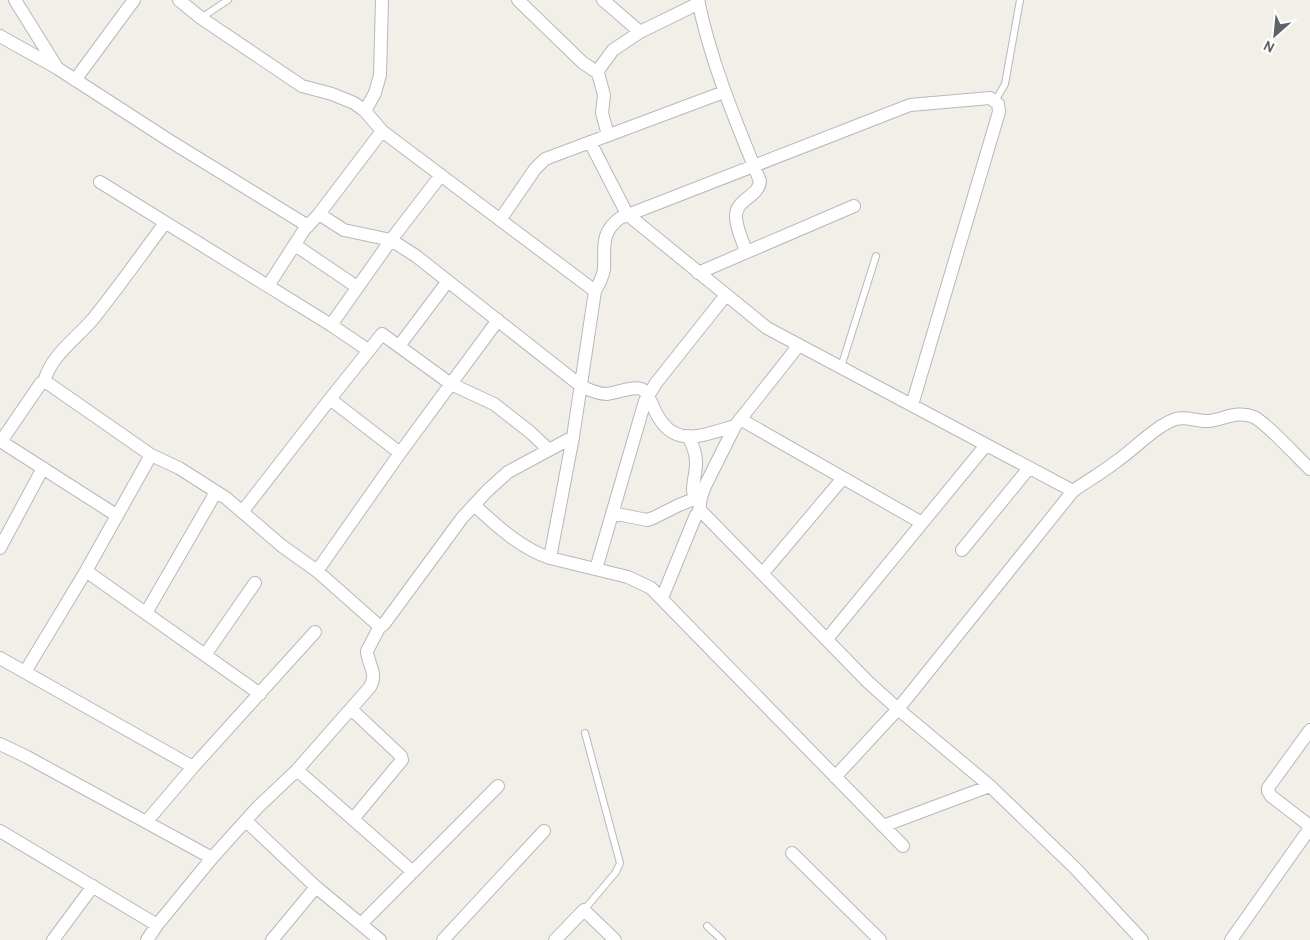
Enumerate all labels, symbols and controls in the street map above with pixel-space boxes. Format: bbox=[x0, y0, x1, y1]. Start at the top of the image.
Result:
north arrow bbox=[1250, 10, 1300, 60]
text: N bbox=[1261, 35, 1278, 55]

